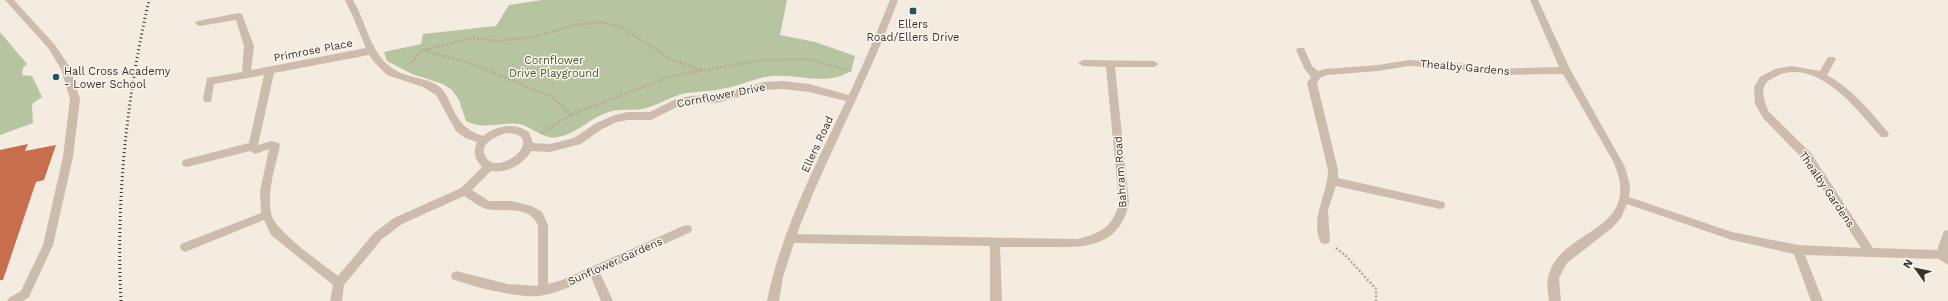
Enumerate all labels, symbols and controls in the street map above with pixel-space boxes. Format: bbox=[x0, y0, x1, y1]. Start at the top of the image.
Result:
marker: Ellers Road/Ellers Drive bbox=[908, 6, 918, 16]
place label: Ellers Road/Ellers Drive bbox=[867, 18, 959, 44]
street label: Primrose Place bbox=[272, 36, 354, 65]
park label: Cornflower Drive Playground bbox=[509, 54, 599, 80]
street label: Thealby Gardens bbox=[1420, 57, 1510, 78]
place label: Hall Cross Academy - Lower School bbox=[64, 65, 171, 91]
marker: Hall Cross Academy - Lower School bbox=[51, 72, 61, 82]
street label: Cornflower Drive bbox=[676, 81, 767, 110]
street label: Ellers Road bbox=[799, 114, 836, 174]
street label: Bahram Road bbox=[1112, 136, 1129, 208]
street label: Thealby Gardens bbox=[1796, 149, 1857, 230]
street label: Sunflower Gardens bbox=[566, 235, 665, 288]
north arrow bbox=[1896, 249, 1936, 289]
text: N bbox=[1900, 257, 1916, 271]

